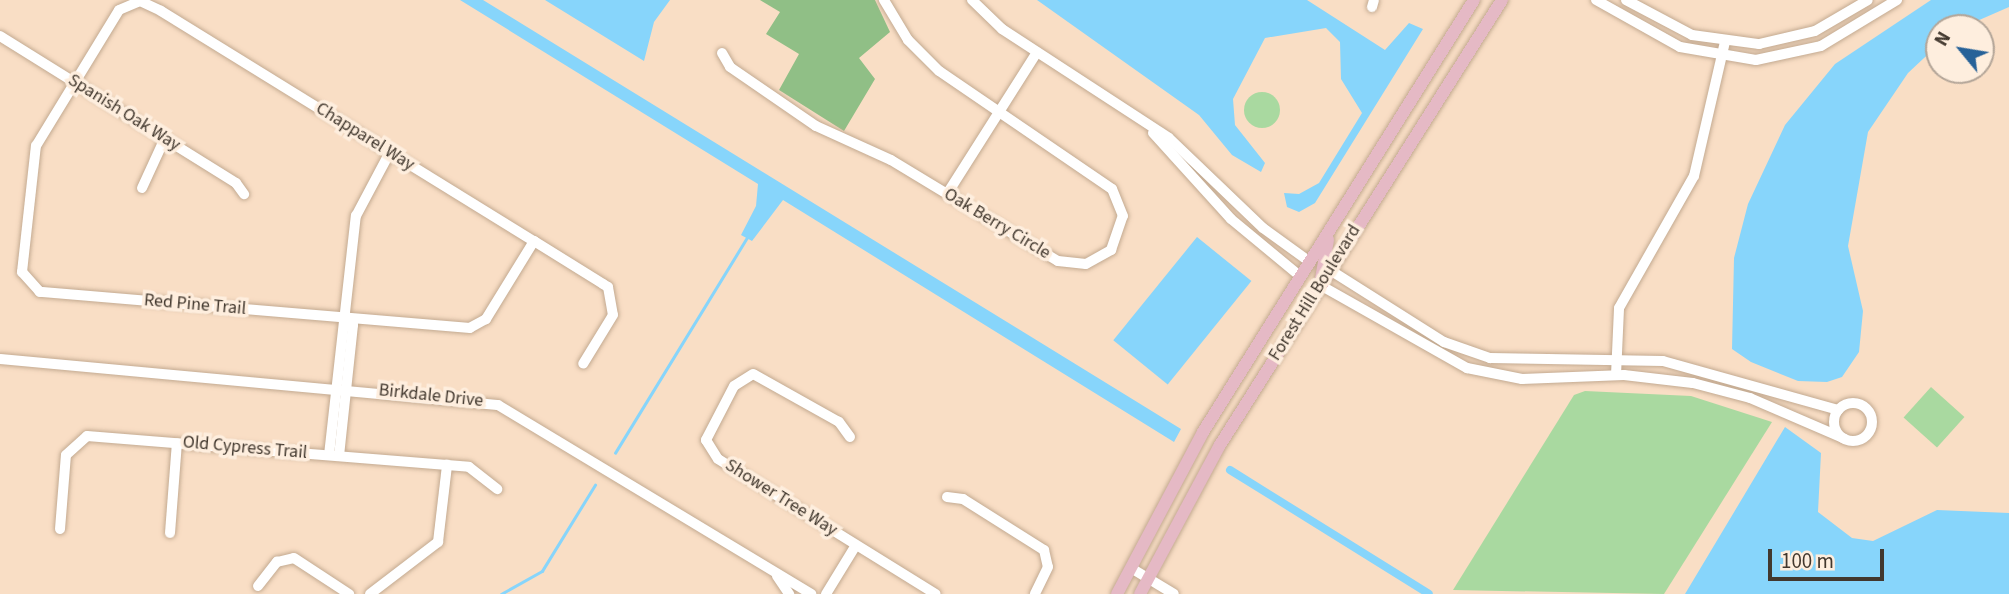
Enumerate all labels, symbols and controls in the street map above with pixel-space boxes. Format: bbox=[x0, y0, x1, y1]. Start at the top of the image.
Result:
north arrow bbox=[1925, 14, 1995, 84]
text: N bbox=[1928, 27, 1958, 51]
street label: Spanish Oak Way bbox=[64, 70, 184, 156]
street label: Chapparel Way bbox=[312, 98, 418, 176]
street label: Oak Berry Circle bbox=[940, 184, 1054, 264]
street label: Forest Hill Boulevard bbox=[1264, 221, 1366, 365]
street label: Red Pine Trail bbox=[143, 290, 247, 320]
street label: Birkdale Drive bbox=[378, 380, 484, 412]
street label: Old Cypress Trail bbox=[182, 432, 308, 464]
street label: Shower Tree Way bbox=[721, 455, 841, 541]
scale bar bbox=[1771, 534, 1886, 578]
text: 100 m bbox=[1781, 546, 1834, 576]

